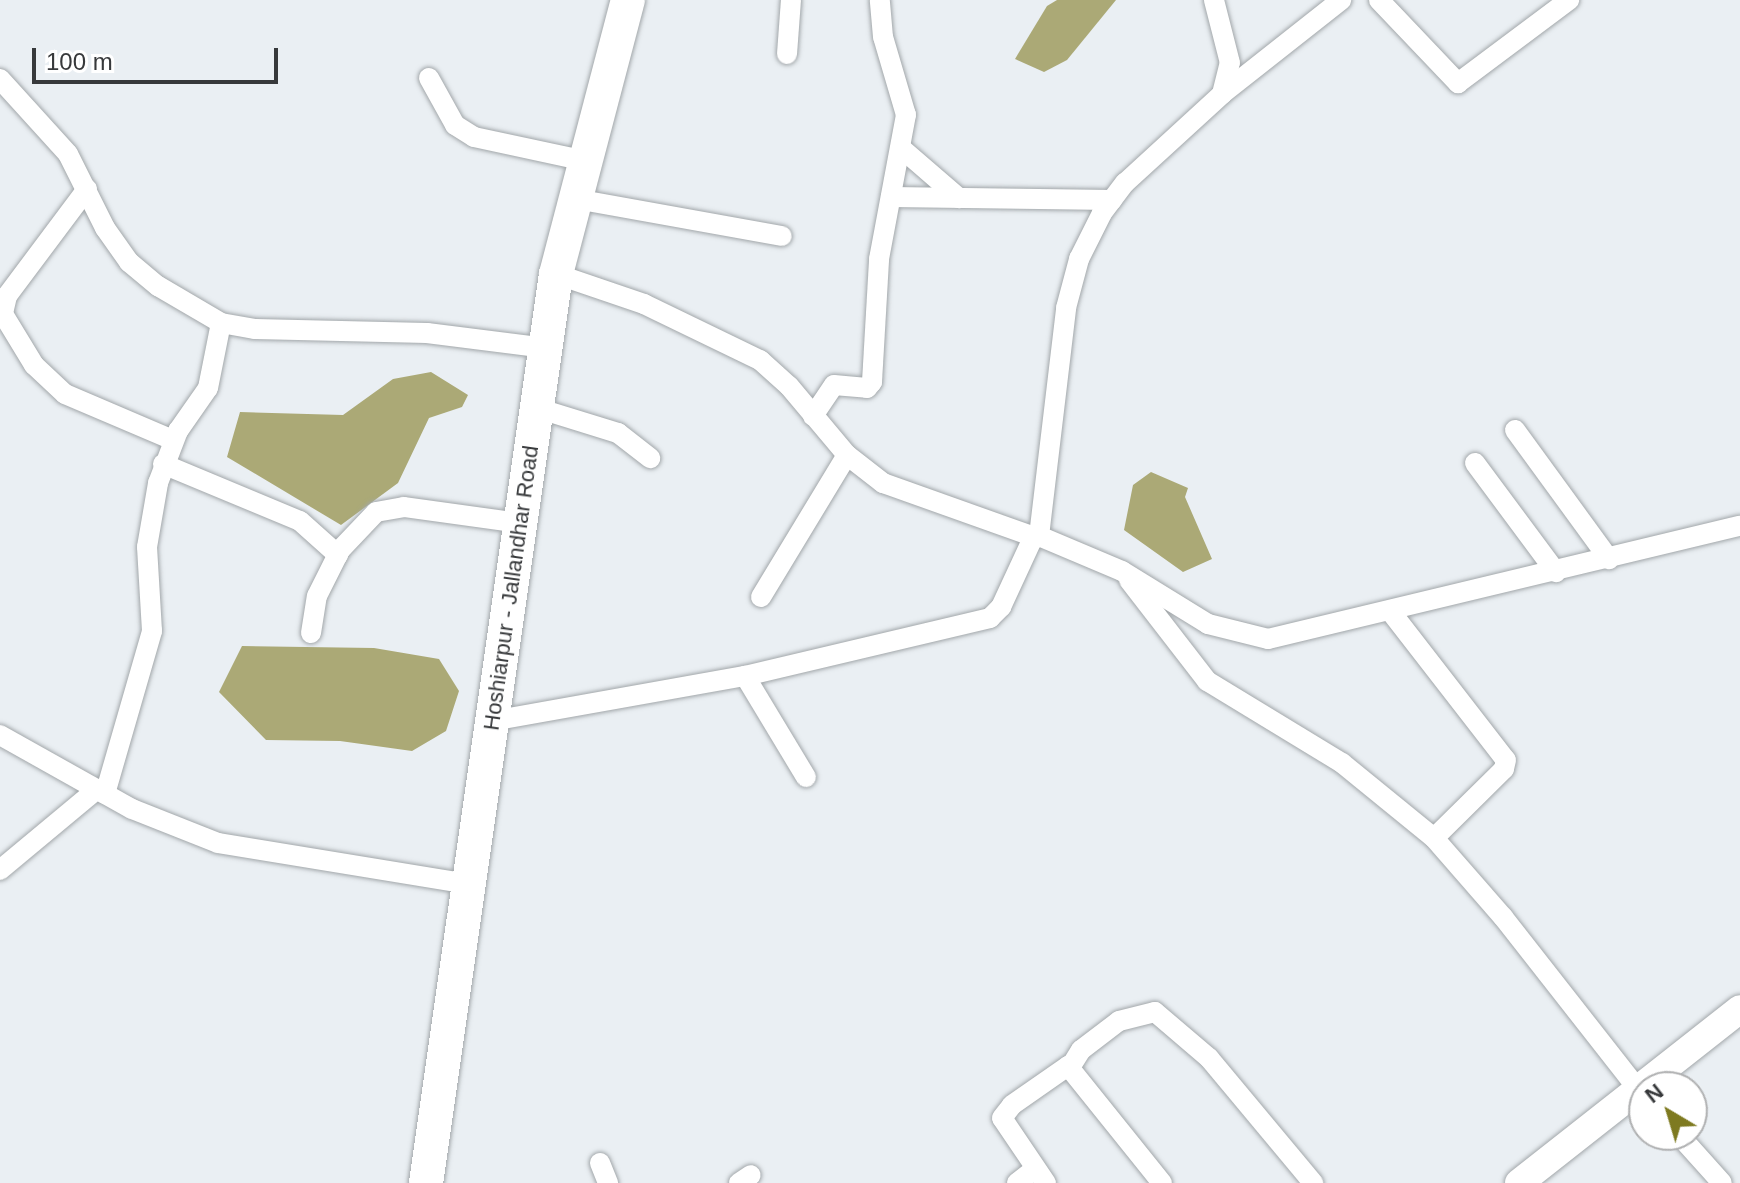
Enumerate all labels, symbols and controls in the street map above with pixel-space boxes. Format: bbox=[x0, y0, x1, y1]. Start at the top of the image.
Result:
scale bar bbox=[36, 32, 282, 82]
text: 100 m bbox=[46, 48, 113, 75]
street label: Hoshiarpur - Jallandhar Road bbox=[478, 444, 544, 732]
north arrow bbox=[1628, 1071, 1708, 1151]
text: N bbox=[1640, 1079, 1668, 1108]

